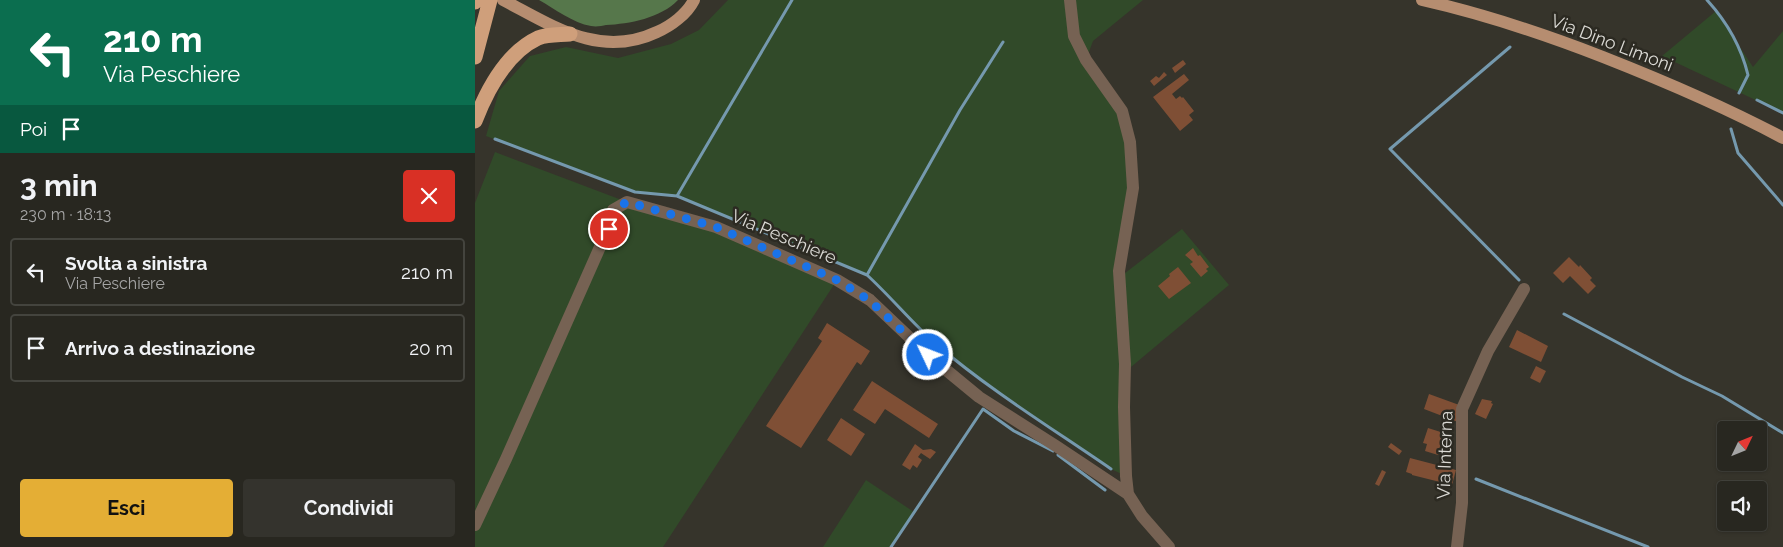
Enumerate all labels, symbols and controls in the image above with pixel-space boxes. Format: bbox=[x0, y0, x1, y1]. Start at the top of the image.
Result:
street label: Via Dino Limoni bbox=[1548, 10, 1676, 75]
text: 210 m bbox=[103, 19, 203, 60]
icon: left bbox=[20, 20, 85, 85]
text: Via Peschiere bbox=[103, 61, 240, 87]
icon: arrive bbox=[57, 115, 85, 143]
text: Poi bbox=[20, 118, 47, 140]
text: 3 min bbox=[20, 168, 98, 203]
button: close bbox=[403, 170, 455, 222]
text: 230 m · 18:13 bbox=[20, 205, 111, 224]
street label: Via Peschiere bbox=[728, 205, 840, 268]
pin bbox=[588, 208, 630, 250]
icon: arrive bbox=[595, 215, 623, 243]
text: Svolta a sinistra bbox=[65, 252, 207, 274]
icon: left bbox=[22, 258, 50, 286]
text: 210 m bbox=[401, 261, 453, 283]
text: Via Peschiere bbox=[65, 274, 165, 293]
position arrow bbox=[901, 328, 953, 380]
icon: arrive bbox=[22, 334, 50, 362]
text: Arrivo a destinazione bbox=[65, 337, 255, 359]
text: 20 m bbox=[409, 337, 453, 359]
street label: Via Interna bbox=[1432, 410, 1457, 500]
north arrow bbox=[1717, 421, 1767, 471]
map controls bbox=[1717, 421, 1767, 531]
button: Esci bbox=[20, 479, 233, 537]
button: Condividi bbox=[243, 479, 455, 537]
button: sound bbox=[1717, 481, 1767, 531]

